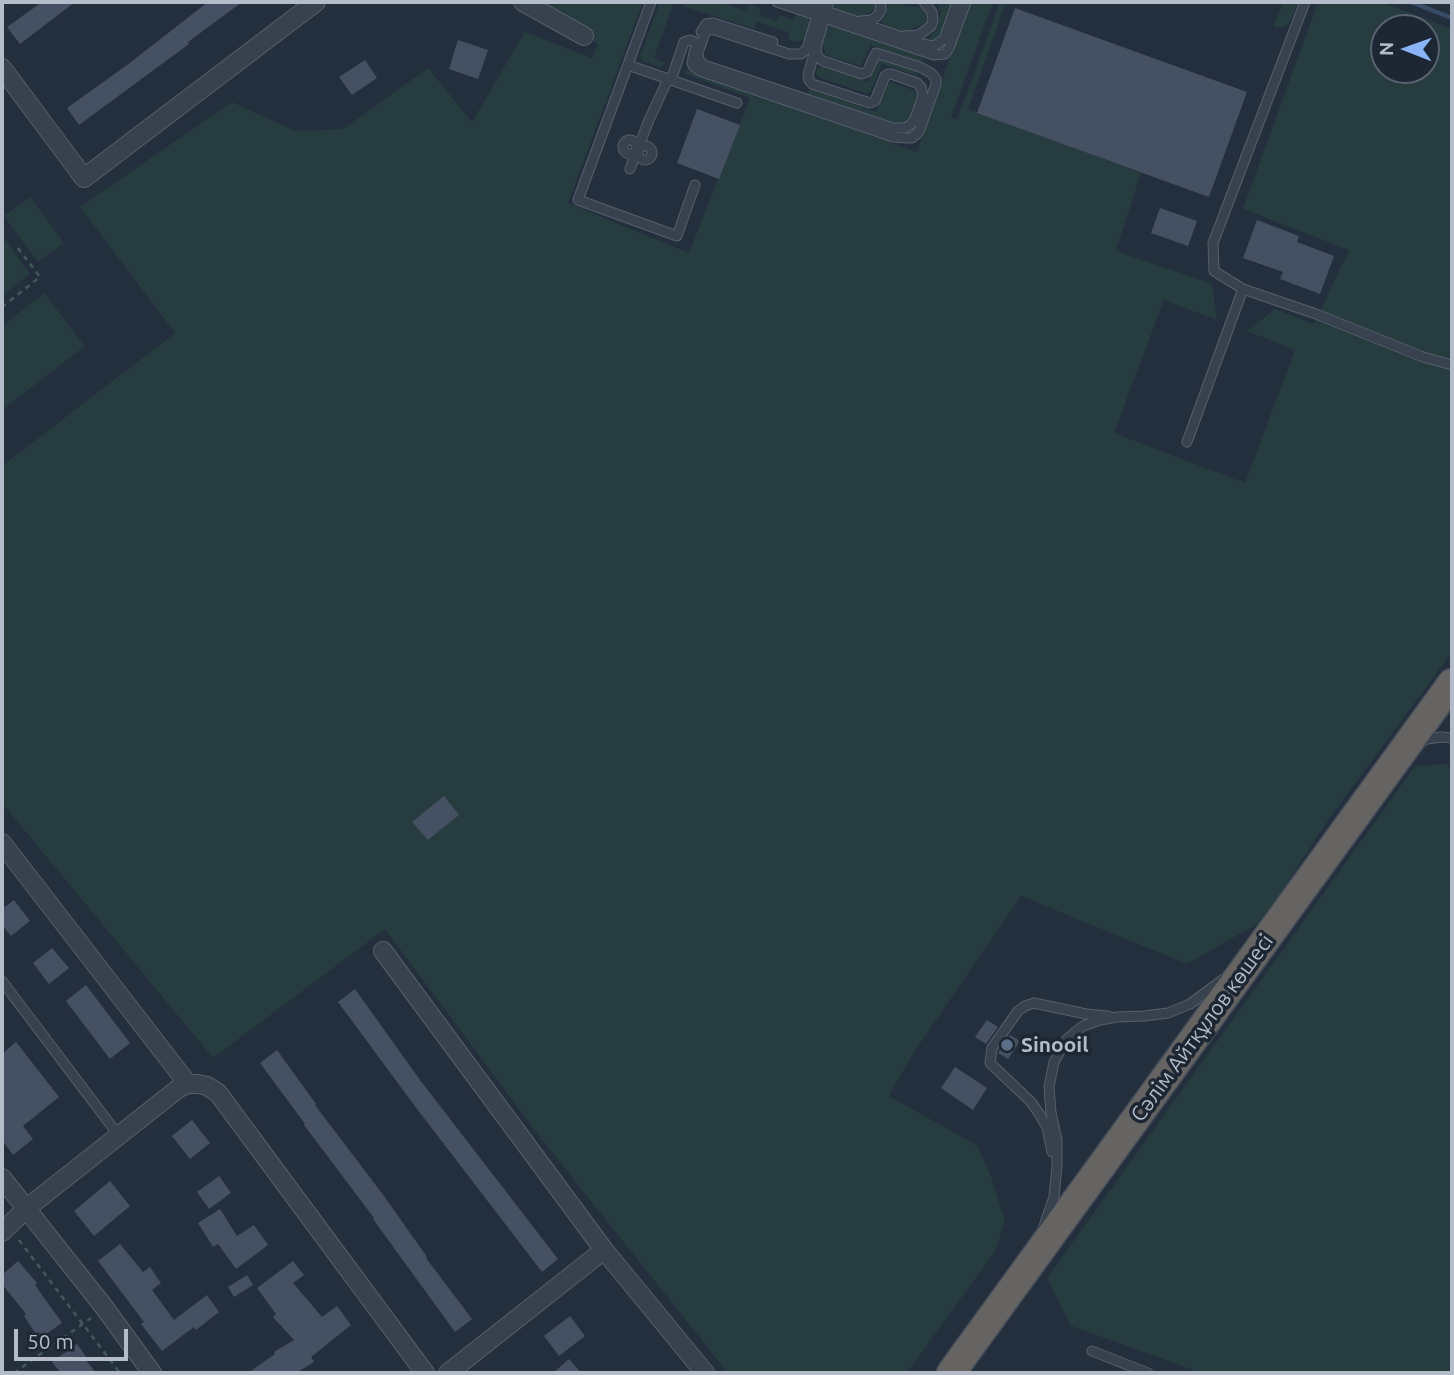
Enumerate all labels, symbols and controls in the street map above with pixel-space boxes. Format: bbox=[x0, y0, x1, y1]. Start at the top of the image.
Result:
north arrow bbox=[1370, 14, 1440, 84]
text: N bbox=[1375, 41, 1397, 56]
street label: Сәлім Айтқұлов көшесі bbox=[1126, 929, 1278, 1127]
place label: Sinooil bbox=[1021, 1032, 1089, 1058]
marker: Sinooil bbox=[999, 1037, 1015, 1053]
scale bar bbox=[18, 1316, 131, 1360]
text: 50 m bbox=[27, 1329, 74, 1353]

